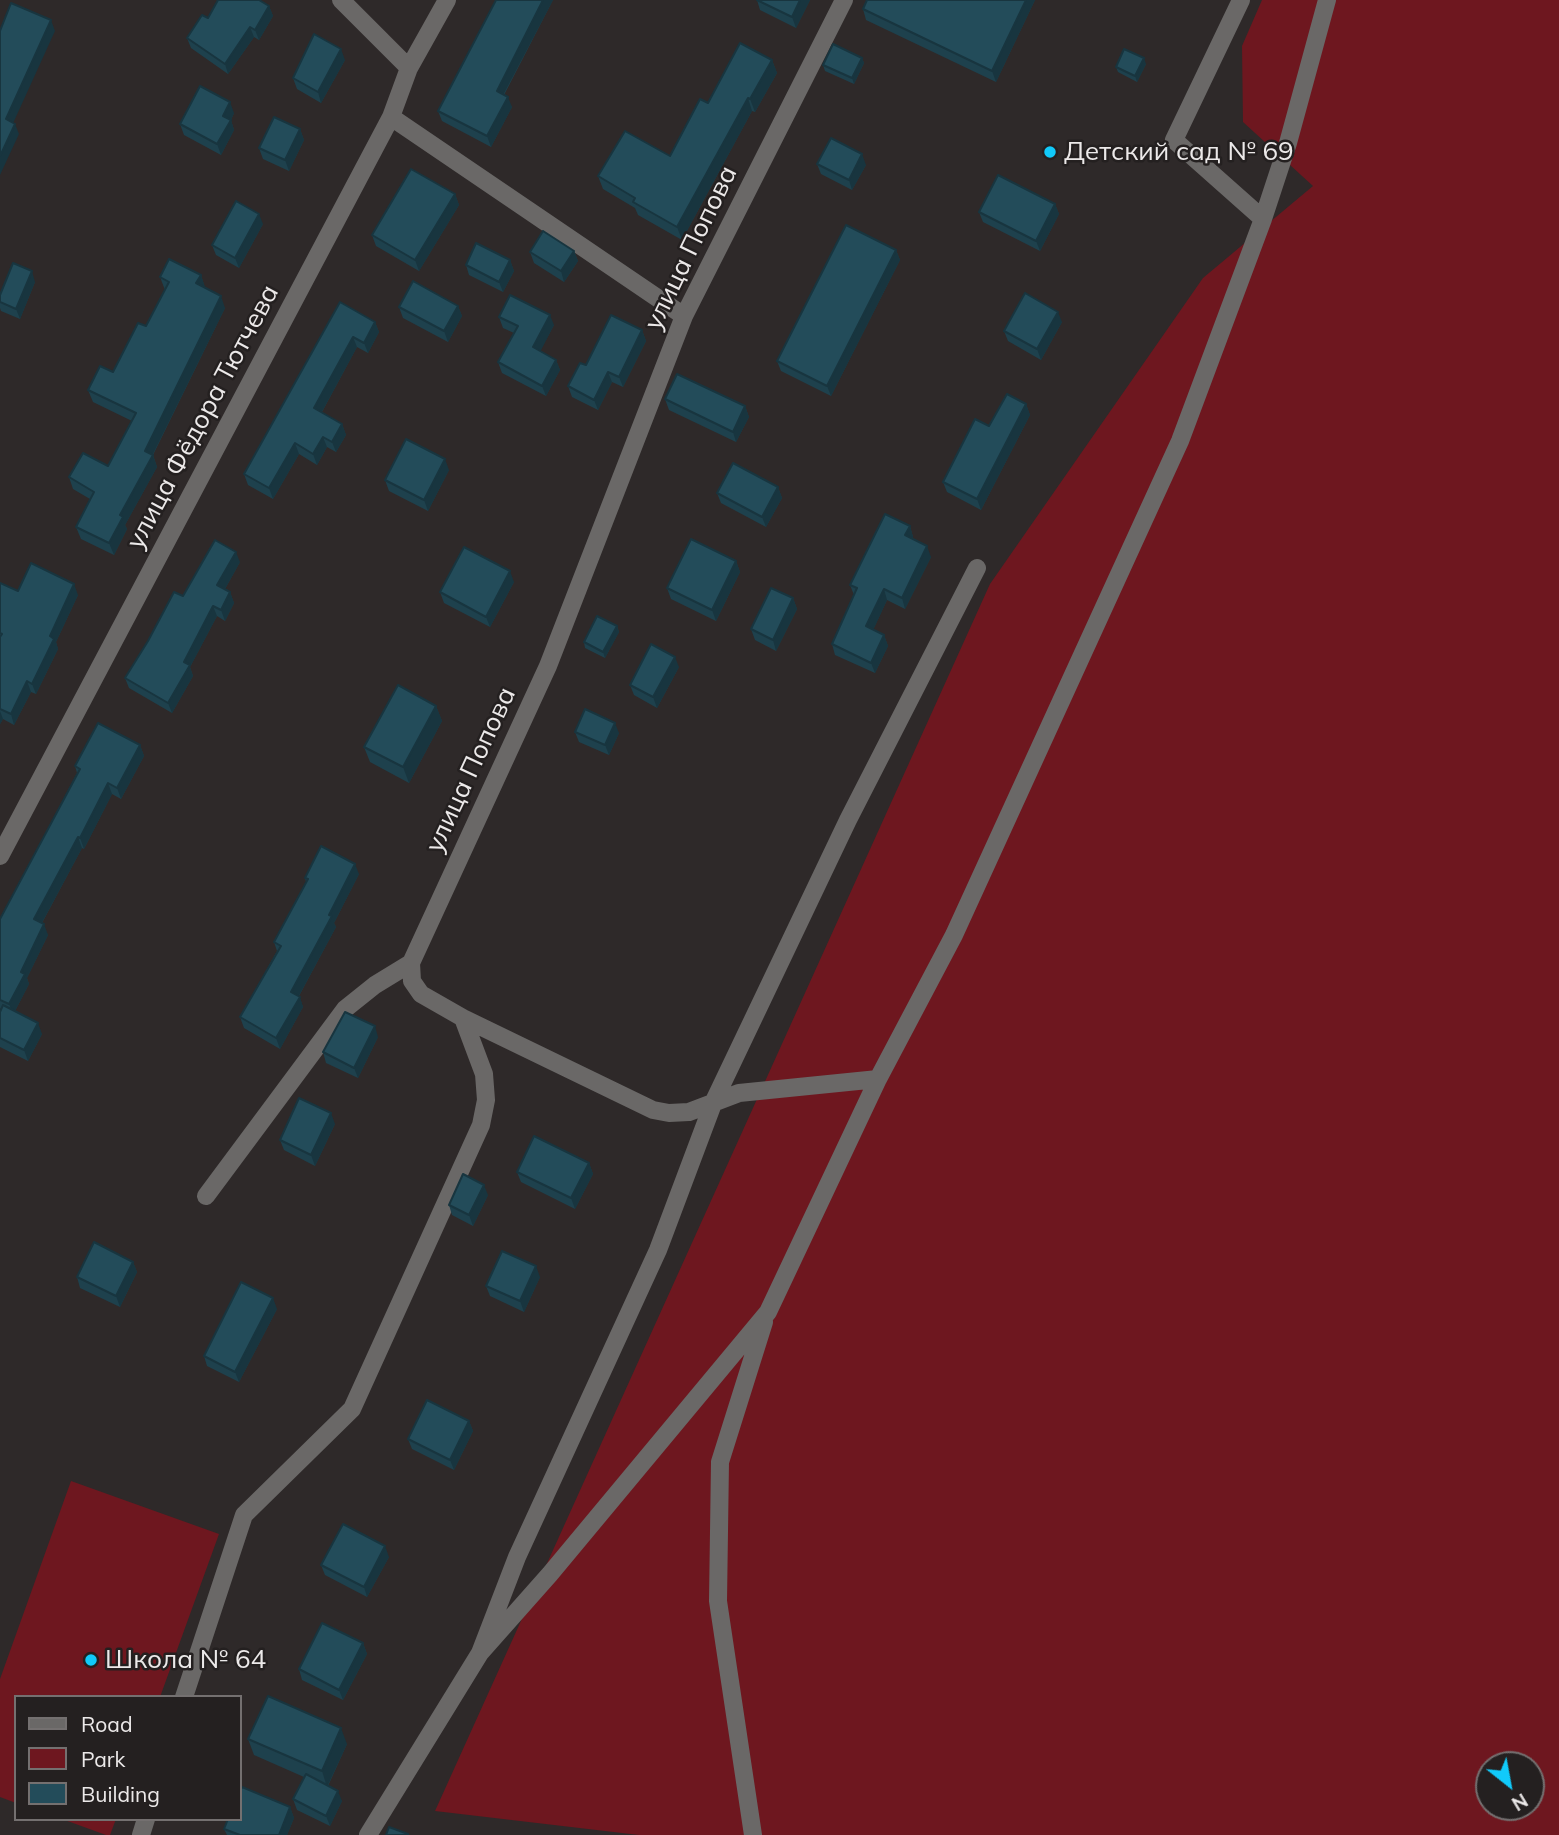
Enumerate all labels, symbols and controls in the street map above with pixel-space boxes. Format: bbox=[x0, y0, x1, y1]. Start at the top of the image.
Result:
place label: Детский сад № 69 bbox=[1064, 136, 1294, 168]
marker: Детский сад № 69 bbox=[1042, 144, 1058, 160]
street label: улица Попова bbox=[638, 161, 744, 335]
street label: улица Фёдора Тютчева bbox=[120, 280, 286, 554]
street label: улица Попова bbox=[419, 683, 523, 857]
place label: Школа № 64 bbox=[105, 1644, 266, 1676]
marker: Школа № 64 bbox=[83, 1652, 99, 1668]
legend bbox=[14, 1695, 242, 1821]
text: Road bbox=[81, 1711, 132, 1737]
text: Park bbox=[81, 1746, 125, 1772]
north arrow bbox=[1475, 1751, 1545, 1821]
text: Building bbox=[81, 1781, 160, 1807]
text: N bbox=[1507, 1788, 1532, 1816]

